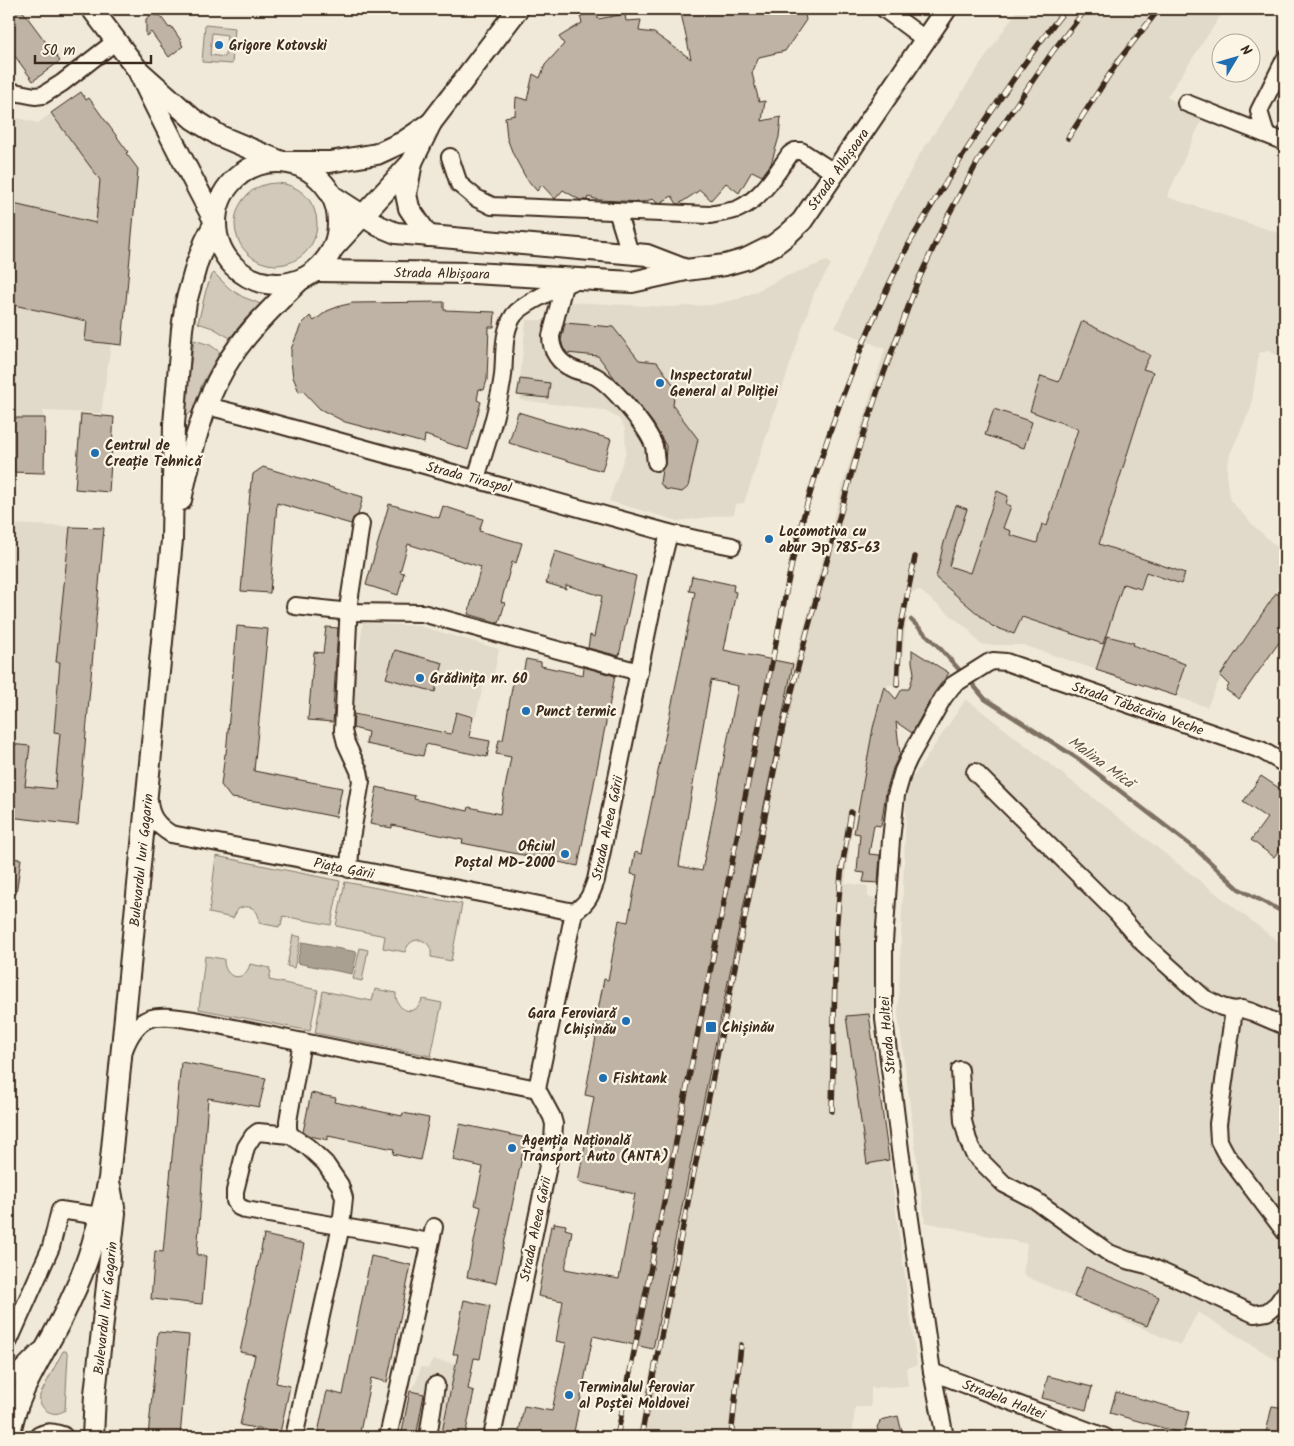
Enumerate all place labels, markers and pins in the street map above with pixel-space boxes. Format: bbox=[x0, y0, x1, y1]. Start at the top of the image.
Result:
place label: Grigore Kotovski bbox=[229, 35, 327, 57]
marker: Grigore Kotovski bbox=[213, 39, 225, 51]
place label: Inspectoratul General al Poliției bbox=[670, 365, 778, 403]
marker: Inspectoratul General al Poliției bbox=[654, 377, 666, 389]
place label: Centrul de Creație Tehnică bbox=[105, 435, 203, 473]
marker: Centrul de Creație Tehnică bbox=[89, 447, 101, 459]
place label: Locomotiva cu abur Эр 785-63 bbox=[779, 521, 880, 559]
marker: Locomotiva cu abur Эр 785-63 bbox=[763, 533, 775, 545]
place label: Grădinița nr. 60 bbox=[430, 668, 528, 690]
marker: Grădinița nr. 60 bbox=[414, 672, 426, 684]
place label: Punct termic bbox=[536, 701, 617, 723]
marker: Punct termic bbox=[520, 705, 532, 717]
place label: Oficiul Poștal MD-2000 bbox=[455, 836, 556, 874]
marker: Oficiul Poștal MD-2000 bbox=[559, 848, 571, 860]
place label: Gara Feroviară Chișinău bbox=[528, 1003, 618, 1041]
marker: Gara Feroviară Chișinău bbox=[620, 1015, 632, 1027]
place label: Chișinău bbox=[722, 1017, 774, 1039]
marker: Chișinău bbox=[704, 1020, 718, 1034]
place label: Fishtank bbox=[613, 1068, 668, 1090]
marker: Fishtank bbox=[597, 1072, 609, 1084]
place label: Agenția Națională Transport Auto (ANTA) bbox=[522, 1130, 669, 1168]
marker: Agenția Națională Transport Auto (ANTA) bbox=[506, 1142, 518, 1154]
place label: Terminalul feroviar al Poștei Moldovei bbox=[579, 1377, 695, 1415]
marker: Terminalul feroviar al Poștei Moldovei bbox=[563, 1389, 575, 1401]

